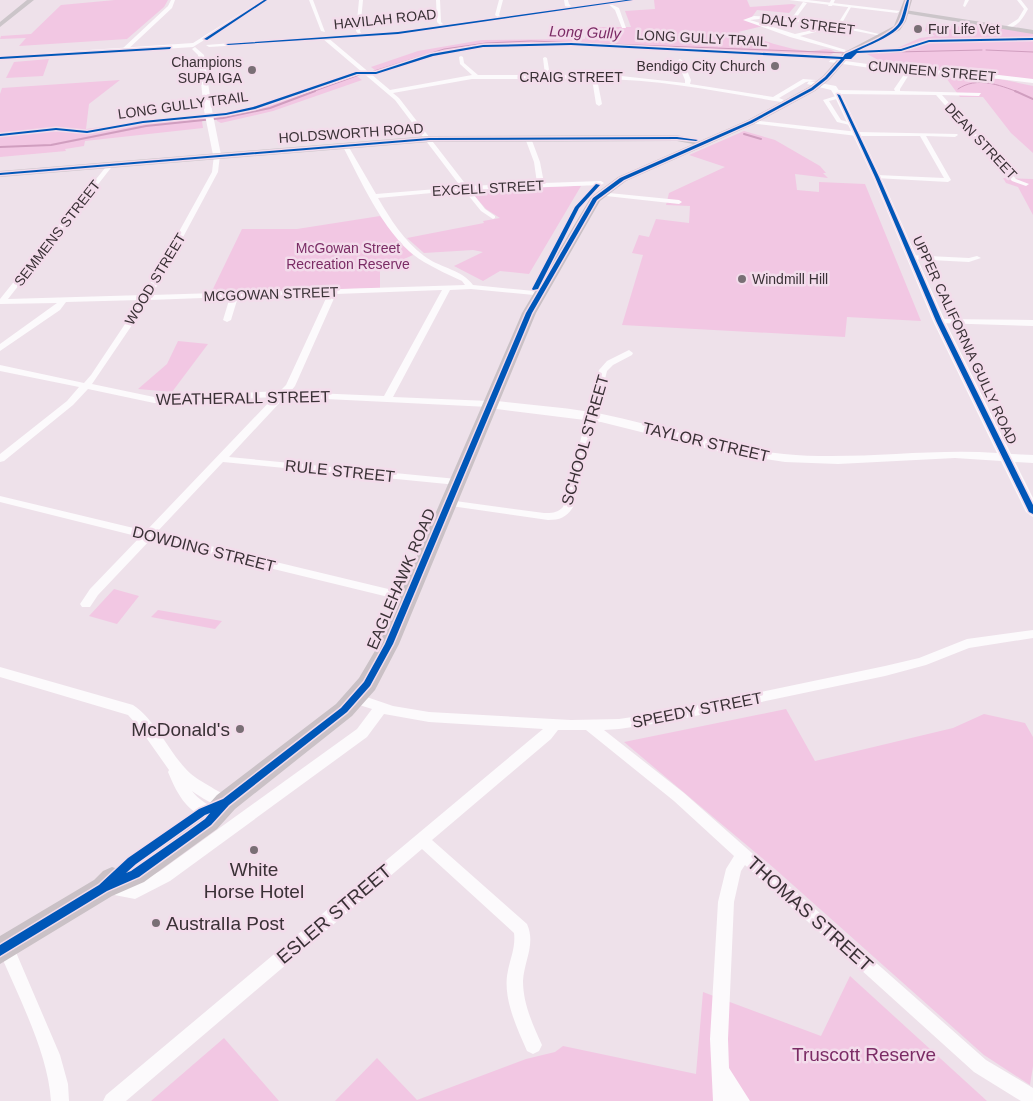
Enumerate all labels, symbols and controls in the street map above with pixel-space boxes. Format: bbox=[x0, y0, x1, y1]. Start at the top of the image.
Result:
street label: HAVILAH ROAD bbox=[333, 6, 437, 32]
street label: DALY STREET bbox=[760, 10, 856, 38]
place label: Fur Life Vet bbox=[928, 21, 1000, 37]
water label: Long Gully bbox=[549, 22, 623, 42]
marker: Fur Life Vet bbox=[912, 23, 924, 35]
street label: LONG GULLY TRAIL bbox=[636, 27, 768, 49]
place label: Champions SUPA IGA bbox=[171, 54, 243, 86]
street label: CUNNEEN STREET bbox=[867, 57, 997, 85]
place label: Bendigo City Church bbox=[637, 58, 765, 74]
marker: Bendigo City Church bbox=[769, 60, 781, 72]
marker: Champions SUPA IGA bbox=[246, 64, 258, 76]
street label: CRAIG STREET bbox=[519, 69, 623, 85]
street label: LONG GULLY TRAIL bbox=[117, 88, 249, 122]
street label: DEAN STREET bbox=[942, 100, 1021, 183]
street label: HOLDSWORTH ROAD bbox=[278, 120, 424, 146]
street label: SEMMENS STREET bbox=[11, 177, 104, 289]
street label: EXCELL STREET bbox=[432, 177, 545, 199]
street label: WOOD STREET bbox=[121, 230, 189, 328]
street label: UPPER CALIFORNIA GULLY ROAD bbox=[910, 233, 1020, 447]
park label: McGowan Street Recreation Reserve bbox=[286, 240, 410, 272]
place label: Windmill Hill bbox=[752, 271, 828, 287]
marker: Windmill Hill bbox=[736, 273, 748, 285]
street label: MCGOWAN STREET bbox=[203, 284, 339, 304]
street label: SCHOOL STREET bbox=[558, 373, 612, 507]
street label: WEATHERALL STREET bbox=[156, 388, 330, 408]
street label: TAYLOR STREET bbox=[641, 419, 771, 465]
street label: RULE STREET bbox=[284, 457, 396, 485]
street label: EAGLEHAWK ROAD bbox=[364, 506, 438, 652]
street label: DOWDING STREET bbox=[131, 523, 277, 575]
street label: SPEEDY STREET bbox=[630, 689, 764, 731]
place label: McDonald's bbox=[131, 719, 230, 740]
marker: McDonald's bbox=[234, 723, 246, 735]
marker: White Horse Hotel bbox=[248, 844, 260, 856]
street label: THOMAS STREET bbox=[743, 852, 877, 976]
place label: White Horse Hotel bbox=[204, 859, 304, 902]
street label: ESLER STREET bbox=[273, 860, 396, 968]
place label: AustralIa Post bbox=[166, 913, 285, 934]
marker: AustralIa Post bbox=[150, 917, 162, 929]
park label: Truscott Reserve bbox=[792, 1044, 936, 1065]

